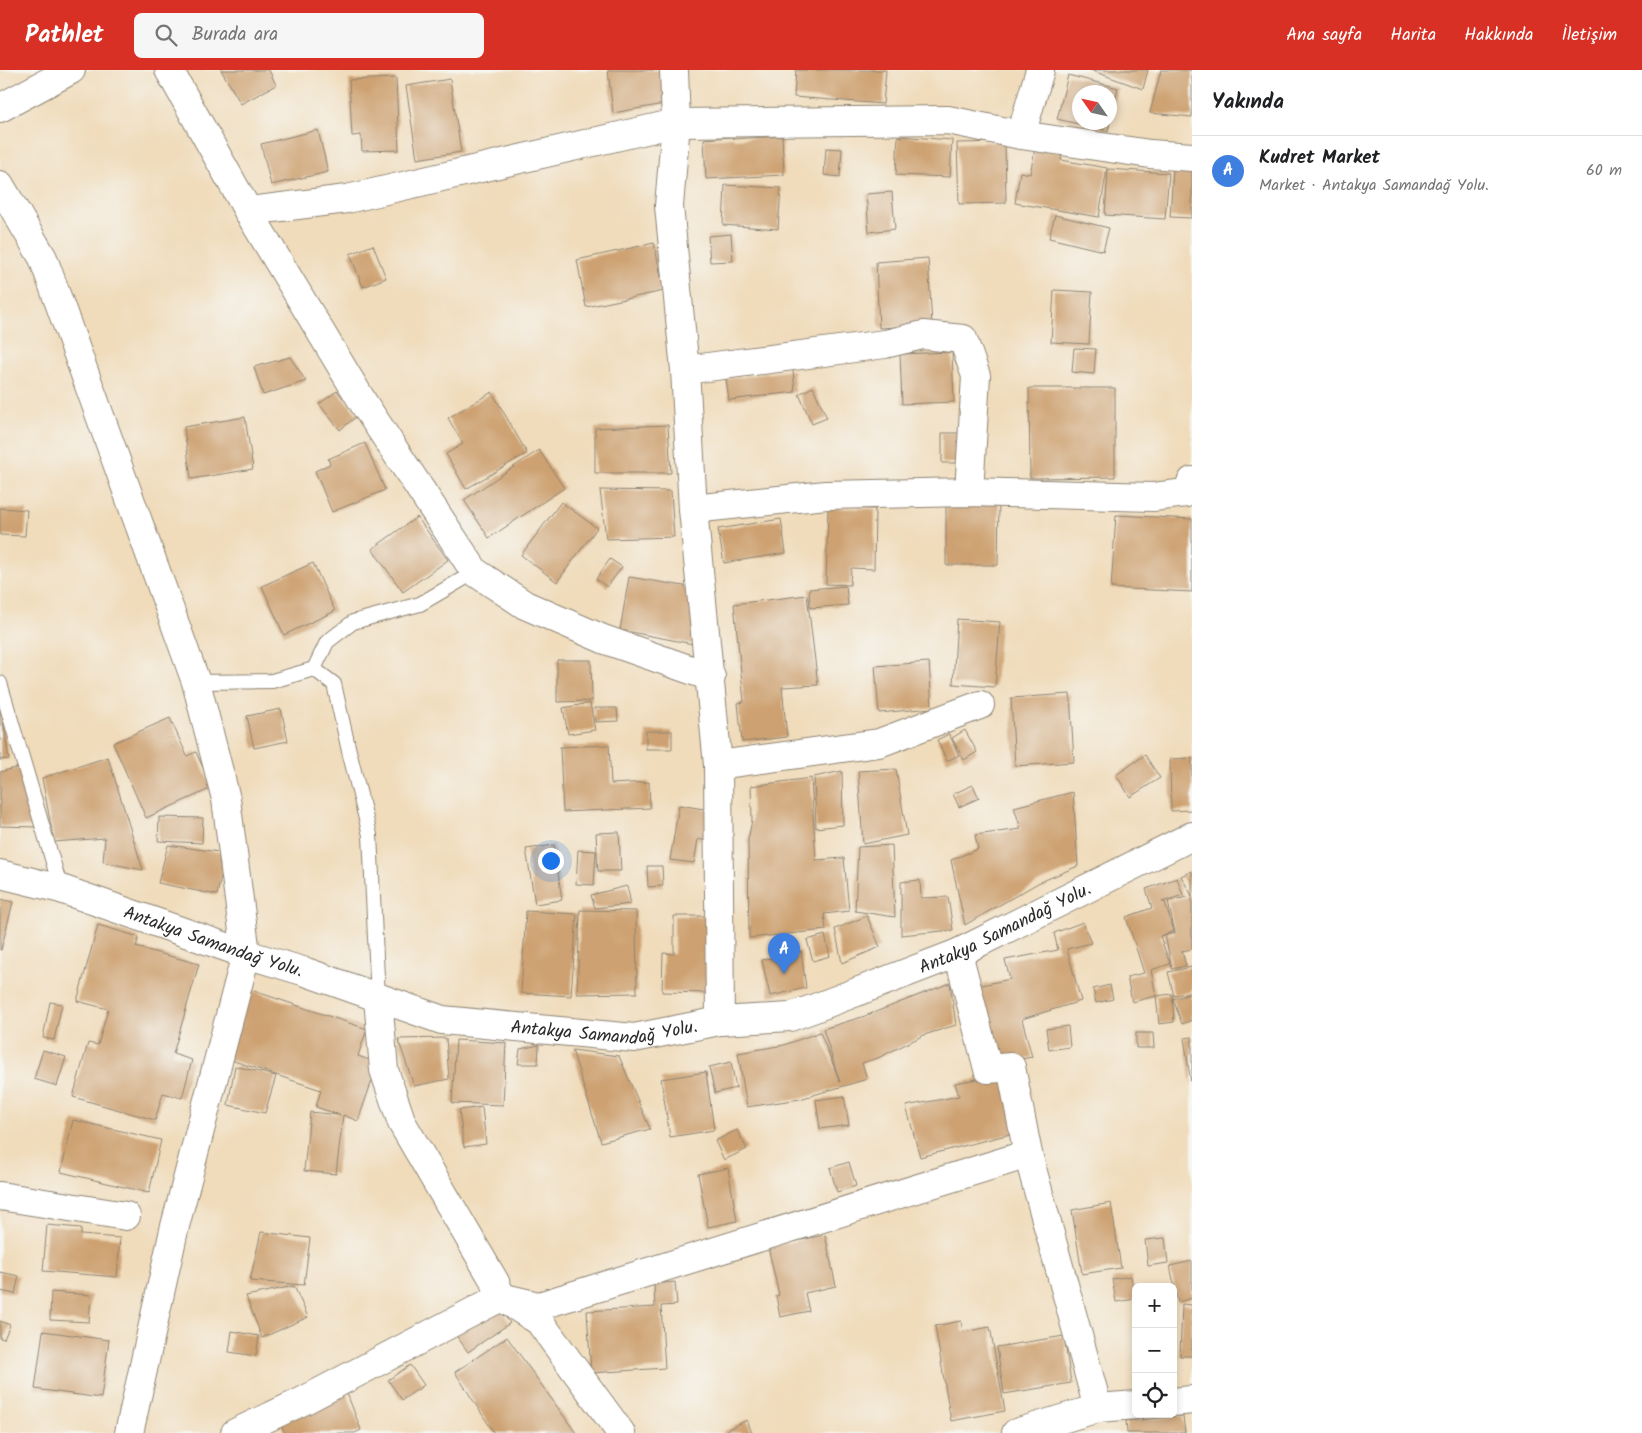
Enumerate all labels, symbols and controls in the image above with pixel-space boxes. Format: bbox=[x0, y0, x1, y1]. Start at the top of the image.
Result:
search box bbox=[134, 13, 484, 58]
text: Pathlet bbox=[25, 16, 104, 55]
text: Burada ara bbox=[192, 20, 278, 50]
icon: search bbox=[152, 21, 180, 49]
text: Ana sayfa bbox=[1286, 21, 1362, 50]
text: Harita bbox=[1390, 21, 1436, 50]
text: Hakkında bbox=[1464, 21, 1533, 50]
text: İletişim bbox=[1561, 21, 1617, 50]
north arrow bbox=[1072, 85, 1117, 130]
text: Yakında bbox=[1212, 86, 1284, 119]
text: Kudret Market bbox=[1259, 143, 1380, 173]
text: A bbox=[1223, 158, 1233, 183]
text: 60 m bbox=[1586, 158, 1622, 183]
text: Market · Antakya Samandağ Yolu. bbox=[1259, 173, 1489, 198]
your location bbox=[538, 848, 564, 874]
street label: Antakya Samandağ Yolu. bbox=[915, 876, 1096, 983]
street label: Antakya Samandağ Yolu. bbox=[119, 899, 306, 986]
pin: A bbox=[768, 933, 800, 974]
street label: Antakya Samandağ Yolu. bbox=[509, 1013, 700, 1054]
map controls bbox=[1132, 1283, 1177, 1418]
button: + bbox=[1132, 1283, 1177, 1328]
button: − bbox=[1132, 1328, 1177, 1373]
button: locate bbox=[1132, 1373, 1177, 1418]

